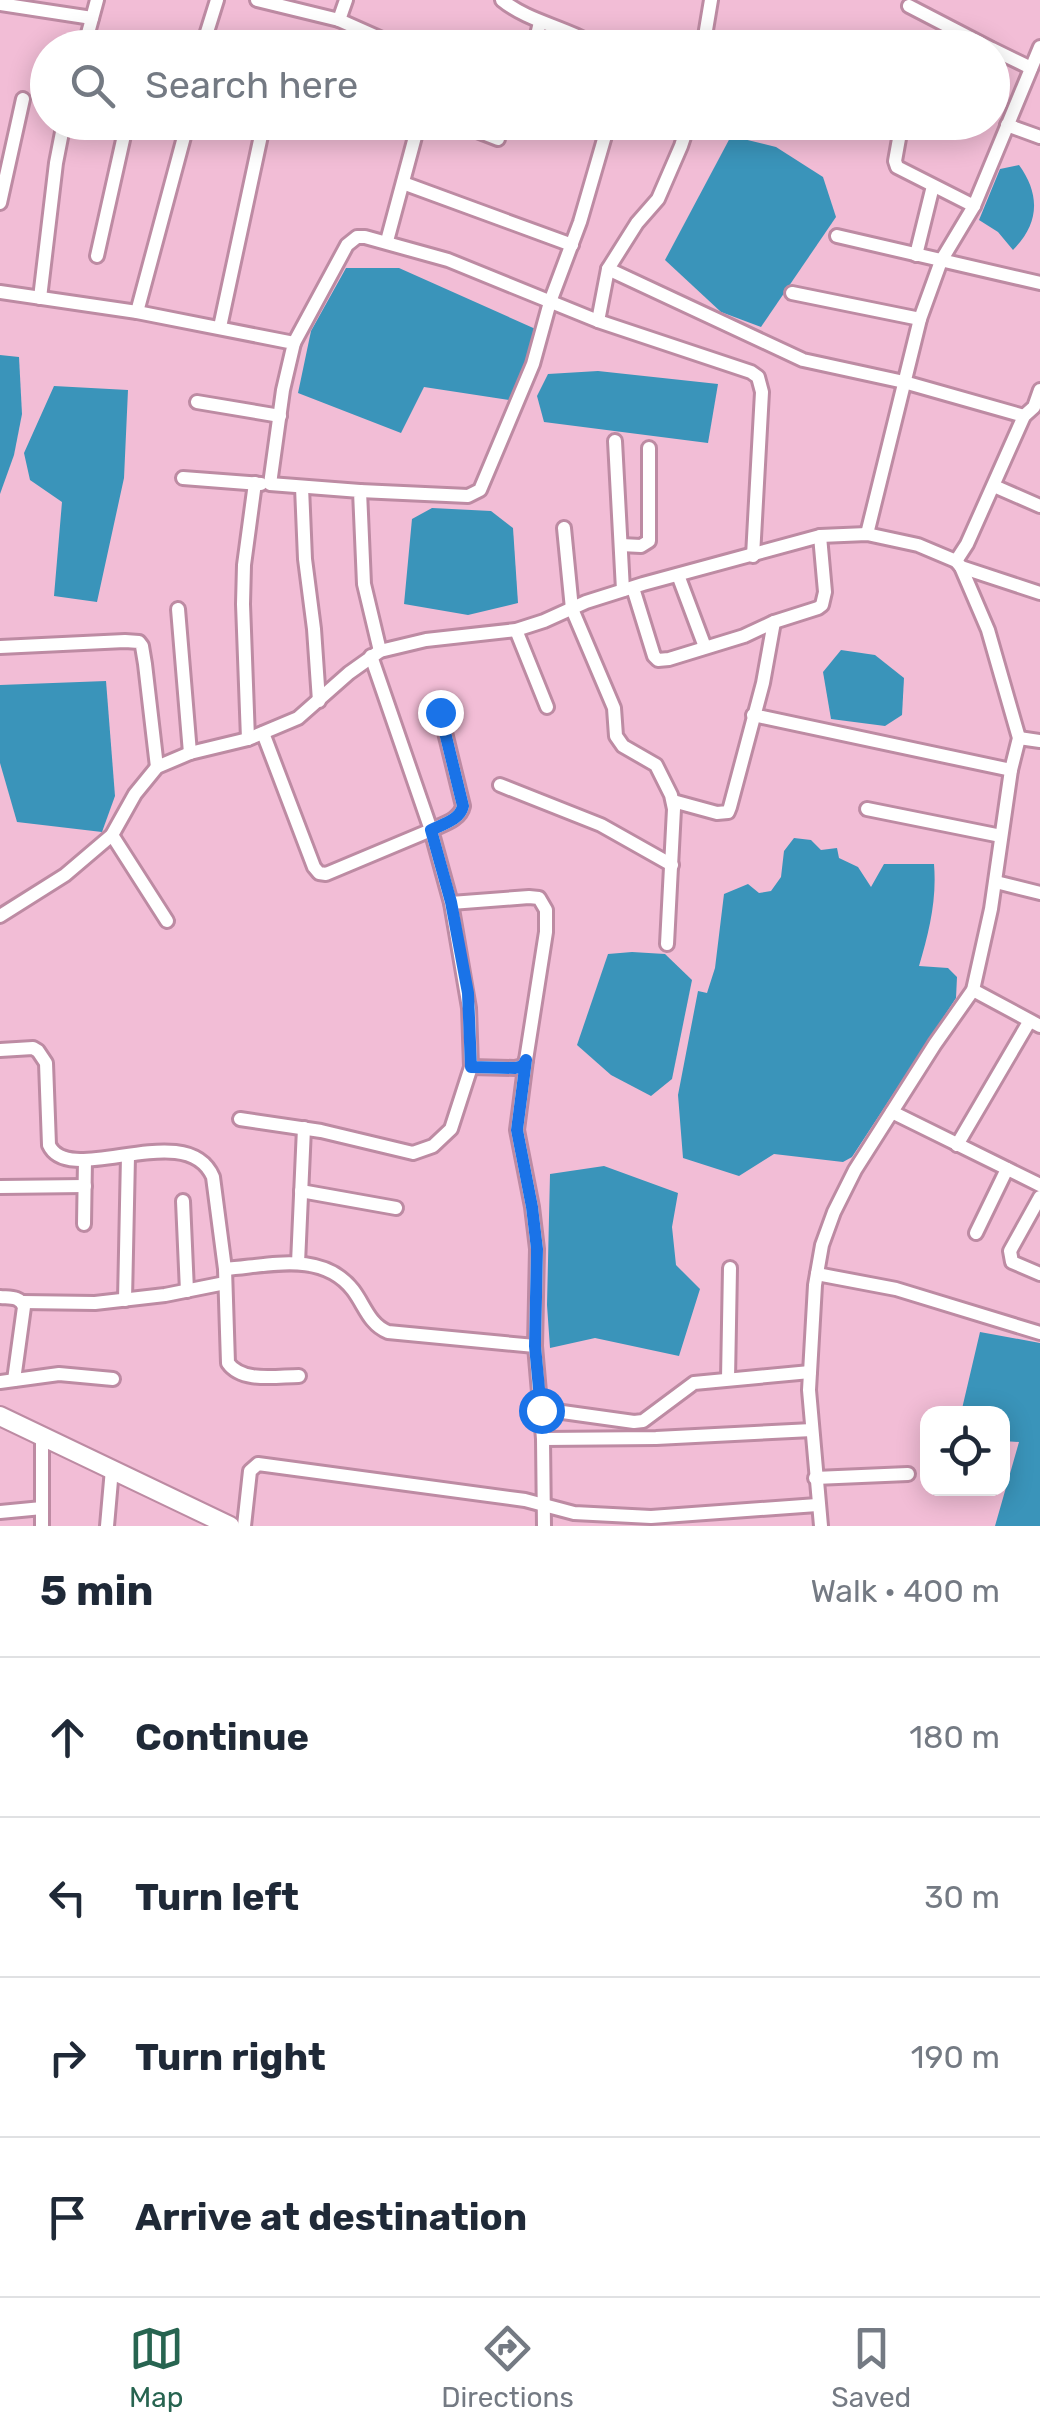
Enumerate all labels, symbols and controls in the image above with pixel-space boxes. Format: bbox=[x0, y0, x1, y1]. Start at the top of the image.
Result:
search box bbox=[30, 30, 1010, 140]
icon: search bbox=[65, 58, 120, 113]
text: Search here bbox=[145, 62, 358, 108]
route end bbox=[418, 690, 464, 736]
route start bbox=[519, 1388, 565, 1434]
map controls bbox=[920, 1406, 1010, 1496]
button: locate bbox=[920, 1406, 1010, 1496]
text: 5 min bbox=[40, 1566, 154, 1616]
text: Walk · 400 m bbox=[810, 1572, 1000, 1610]
icon: ahead bbox=[40, 1710, 95, 1765]
text: Continue bbox=[135, 1714, 309, 1760]
text: 180 m bbox=[909, 1718, 1000, 1756]
icon: left bbox=[40, 1870, 95, 1925]
text: Turn left bbox=[135, 1874, 299, 1920]
text: 30 m bbox=[924, 1878, 1000, 1916]
icon: right bbox=[40, 2030, 95, 2085]
text: Turn right bbox=[135, 2034, 326, 2080]
text: 190 m bbox=[911, 2038, 1000, 2076]
icon: arrive bbox=[40, 2190, 95, 2245]
text: Arrive at destination bbox=[135, 2194, 527, 2240]
tab: Map bbox=[129, 2321, 184, 2414]
tab: Directions bbox=[441, 2321, 574, 2414]
tab: Saved bbox=[831, 2321, 911, 2414]

